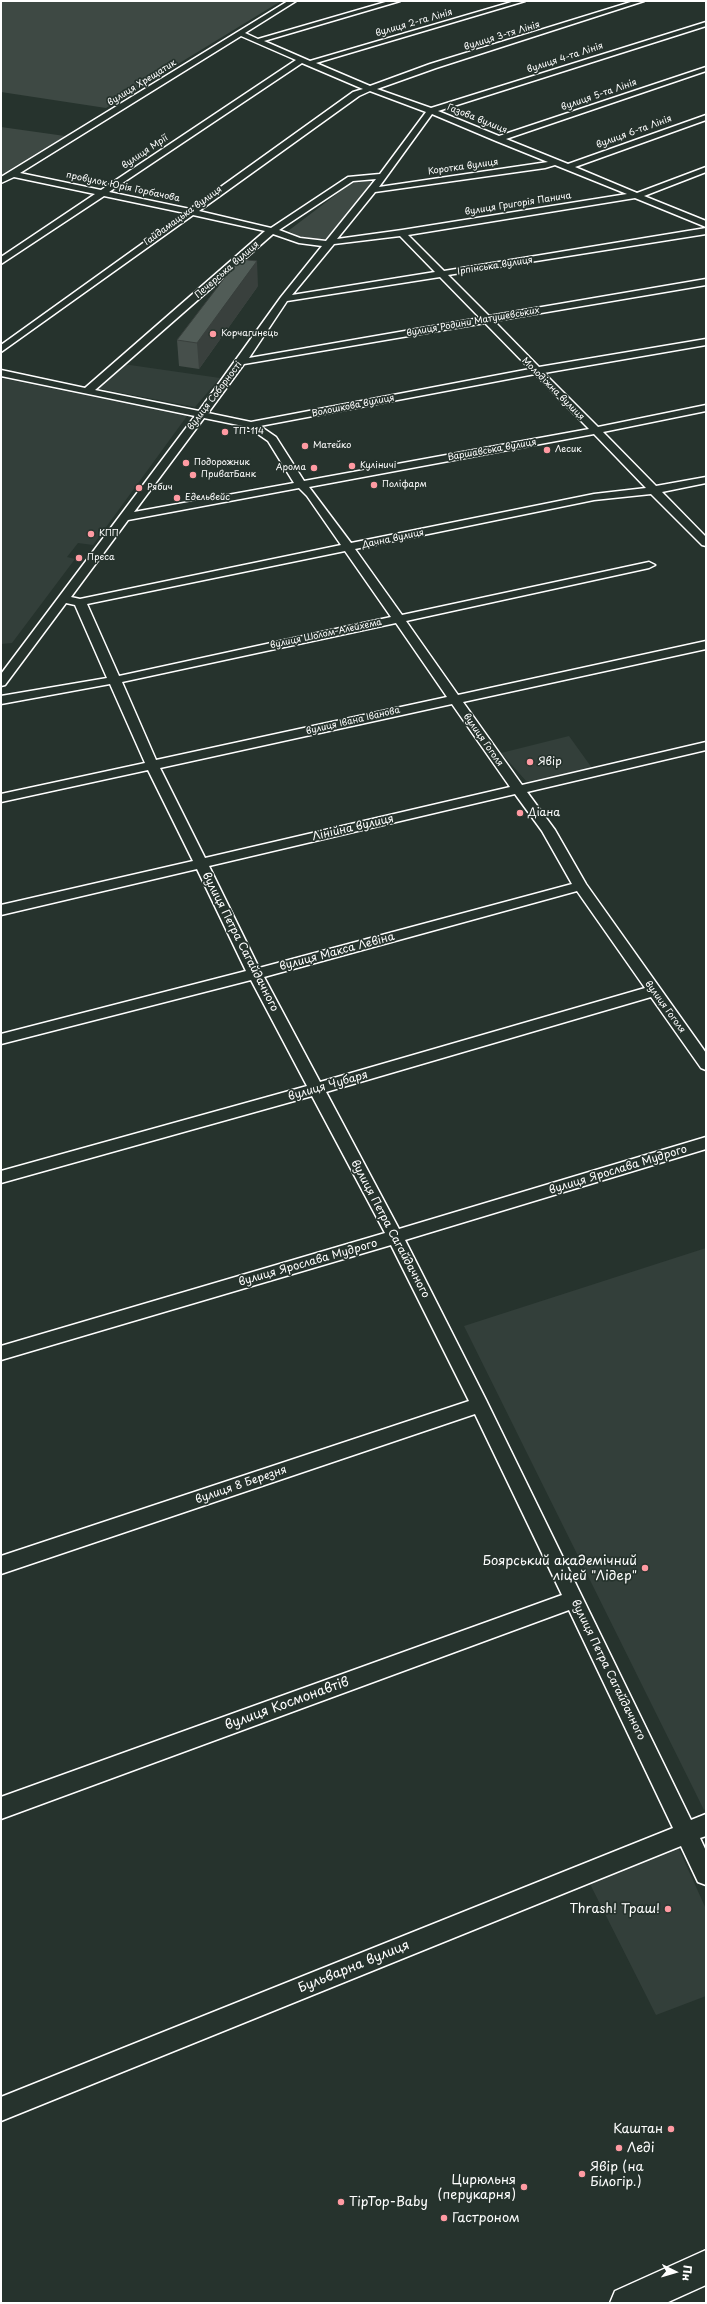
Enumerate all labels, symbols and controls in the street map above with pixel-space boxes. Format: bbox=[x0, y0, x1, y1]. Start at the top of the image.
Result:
street label: вулиця 2-га Лінія bbox=[374, 7, 454, 39]
street label: вулиця 3-тя Лінія bbox=[463, 19, 541, 53]
street label: вулиця 4-та Лінія bbox=[526, 41, 604, 75]
street label: вулиця Хрещатик bbox=[106, 58, 178, 108]
street label: вулиця 5-та Лінія bbox=[560, 77, 638, 113]
street label: Газова вулиця bbox=[445, 102, 509, 136]
street label: вулиця 6-та Лінія bbox=[595, 113, 673, 151]
street label: вулиця Мрії bbox=[120, 133, 170, 171]
street label: Коротка вулиця bbox=[427, 157, 499, 177]
street label: провулок Юрія Горбачова bbox=[65, 170, 181, 204]
street label: Гайдамацька вулиця bbox=[142, 184, 224, 248]
street label: вулиця Григорія Панича bbox=[464, 190, 572, 218]
street label: Печерська вулиця bbox=[193, 239, 261, 301]
street label: Ірпінська вулиця bbox=[456, 255, 534, 277]
street label: вулиця Родини Матушевських bbox=[406, 305, 540, 339]
marker: Корчагинець bbox=[208, 329, 218, 339]
place label: Корчагинець bbox=[221, 329, 278, 339]
street label: Молодіжна вулиця bbox=[519, 355, 587, 423]
street label: вулиця Соборності bbox=[186, 359, 244, 433]
street label: Волошкова вулиця bbox=[311, 393, 395, 419]
marker: ТП-114 bbox=[220, 427, 230, 437]
place label: ТП-114 bbox=[233, 427, 264, 437]
street label: Варшавська вулиця bbox=[447, 437, 537, 463]
marker: Матейко bbox=[300, 441, 310, 451]
place label: Матейко bbox=[313, 441, 351, 451]
marker: Лесик bbox=[542, 445, 552, 455]
place label: Лесик bbox=[555, 445, 582, 455]
marker: Подорожник bbox=[181, 458, 191, 468]
place label: Подорожник bbox=[194, 458, 250, 468]
marker: Куліничі bbox=[347, 461, 357, 471]
place label: Куліничі bbox=[360, 461, 396, 471]
place label: Арома bbox=[276, 463, 306, 473]
marker: Арома bbox=[309, 463, 319, 473]
marker: ПриватБанк bbox=[188, 470, 198, 480]
place label: ПриватБанк bbox=[201, 470, 256, 480]
marker: Поліфарм bbox=[369, 480, 379, 490]
place label: Поліфарм bbox=[382, 480, 427, 490]
marker: Рябич bbox=[134, 483, 144, 493]
place label: Рябич bbox=[147, 483, 173, 493]
marker: Едельвейс bbox=[172, 493, 182, 503]
place label: Едельвейс bbox=[185, 493, 230, 503]
street label: Дачна вулиця bbox=[361, 527, 425, 551]
marker: КПП bbox=[86, 529, 96, 539]
place label: КПП bbox=[99, 529, 119, 539]
marker: Преса bbox=[74, 553, 84, 563]
place label: Преса bbox=[87, 553, 115, 563]
street label: вулиця Шолом-Алейхема bbox=[269, 617, 383, 651]
street label: вулиця Івана Іванова bbox=[305, 705, 401, 737]
street label: вулиця Гоголя bbox=[461, 712, 505, 768]
place label: Явір bbox=[538, 755, 562, 769]
marker: Явір bbox=[525, 757, 535, 767]
place label: Діана bbox=[528, 806, 560, 820]
marker: Діана bbox=[515, 808, 525, 818]
street label: Лінійна вулиця bbox=[311, 812, 395, 844]
street label: вулиця Петра Сагайдачного bbox=[199, 870, 281, 1014]
street label: вулиця Макса Левіна bbox=[278, 930, 396, 974]
street label: вулиця Гоголя bbox=[642, 979, 688, 1035]
street label: вулиця Чубаря bbox=[287, 1068, 369, 1104]
street label: вулиця Ярослава Мудрого bbox=[547, 1143, 689, 1197]
street label: вулиця Петра Сагайдачного bbox=[348, 1158, 432, 1300]
street label: вулиця Ярослава Мудрого bbox=[237, 1237, 379, 1289]
street label: вулиця 8 Березня bbox=[194, 1463, 288, 1507]
place label: Боярський академічний ліцей "Лідер" bbox=[482, 1553, 637, 1584]
marker: Боярський академічний ліцей "Лідер" bbox=[640, 1563, 650, 1573]
street label: вулиця Петра Сагайдачного bbox=[568, 1598, 648, 1742]
street label: вулиця Космонавтів bbox=[223, 1674, 351, 1734]
place label: Thrash! Траш! bbox=[569, 1901, 660, 1917]
marker: Thrash! Траш! bbox=[663, 1904, 673, 1914]
street label: Бульварна вулиця bbox=[296, 1938, 412, 1996]
place label: Каштан bbox=[613, 2121, 663, 2137]
marker: Каштан bbox=[666, 2124, 676, 2134]
place label: Леді bbox=[627, 2140, 655, 2156]
marker: Леді bbox=[614, 2143, 624, 2153]
place label: Явір (на Білогір.) bbox=[590, 2159, 644, 2190]
marker: Явір (на Білогір.) bbox=[577, 2169, 587, 2179]
place label: Цирюльня (перукарня) bbox=[437, 2172, 516, 2203]
marker: Цирюльня (перукарня) bbox=[519, 2182, 529, 2192]
place label: TipTop-Baby bbox=[349, 2194, 428, 2210]
marker: TipTop-Baby bbox=[336, 2197, 346, 2207]
place label: Гастроном bbox=[452, 2210, 520, 2226]
marker: Гастроном bbox=[439, 2213, 449, 2223]
north arrow bbox=[655, 2252, 695, 2292]
text: Пн bbox=[678, 2264, 697, 2282]

